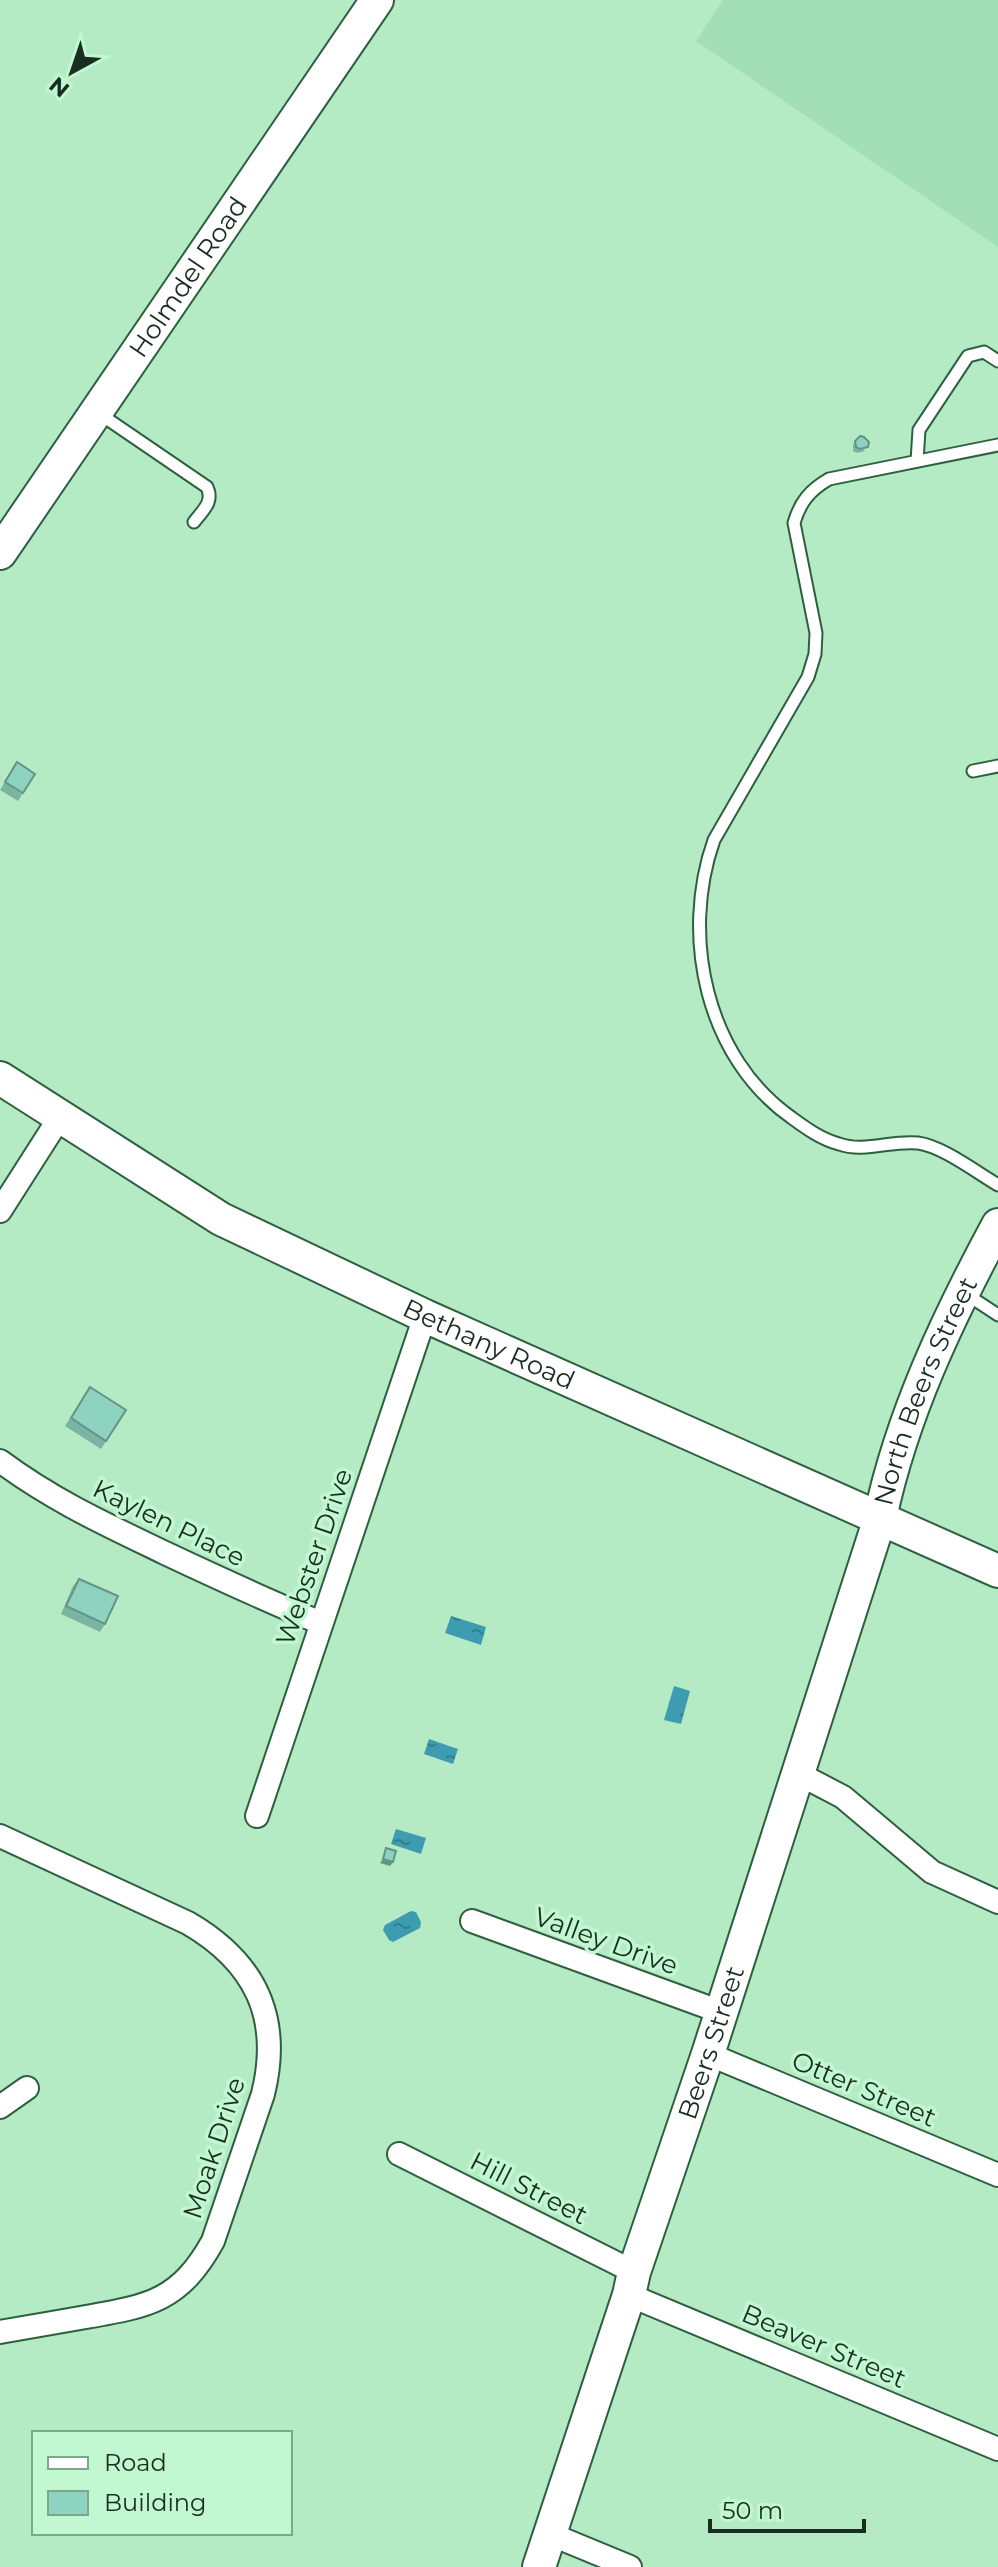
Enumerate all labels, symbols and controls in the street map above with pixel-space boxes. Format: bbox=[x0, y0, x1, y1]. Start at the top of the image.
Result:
north arrow bbox=[32, 32, 112, 112]
text: N bbox=[44, 71, 75, 103]
street label: Holmdel Road bbox=[122, 191, 254, 363]
street label: North Beers Street bbox=[867, 1272, 984, 1509]
street label: Bethany Road bbox=[398, 1292, 580, 1397]
street label: Webster Drive bbox=[269, 1465, 359, 1649]
street label: Kaylen Place bbox=[88, 1472, 250, 1574]
street label: Valley Drive bbox=[530, 1900, 682, 1982]
street label: Beers Street bbox=[671, 1962, 751, 2124]
street label: Otter Street bbox=[787, 2044, 941, 2134]
street label: Moak Drive bbox=[176, 2073, 252, 2223]
street label: Hill Street bbox=[465, 2145, 593, 2231]
street label: Beaver Street bbox=[737, 2297, 911, 2395]
legend bbox=[32, 2431, 292, 2535]
text: Road bbox=[104, 2448, 167, 2477]
scale bar bbox=[710, 2483, 864, 2533]
text: Building bbox=[104, 2488, 207, 2517]
text: 50 m bbox=[722, 2496, 783, 2525]

